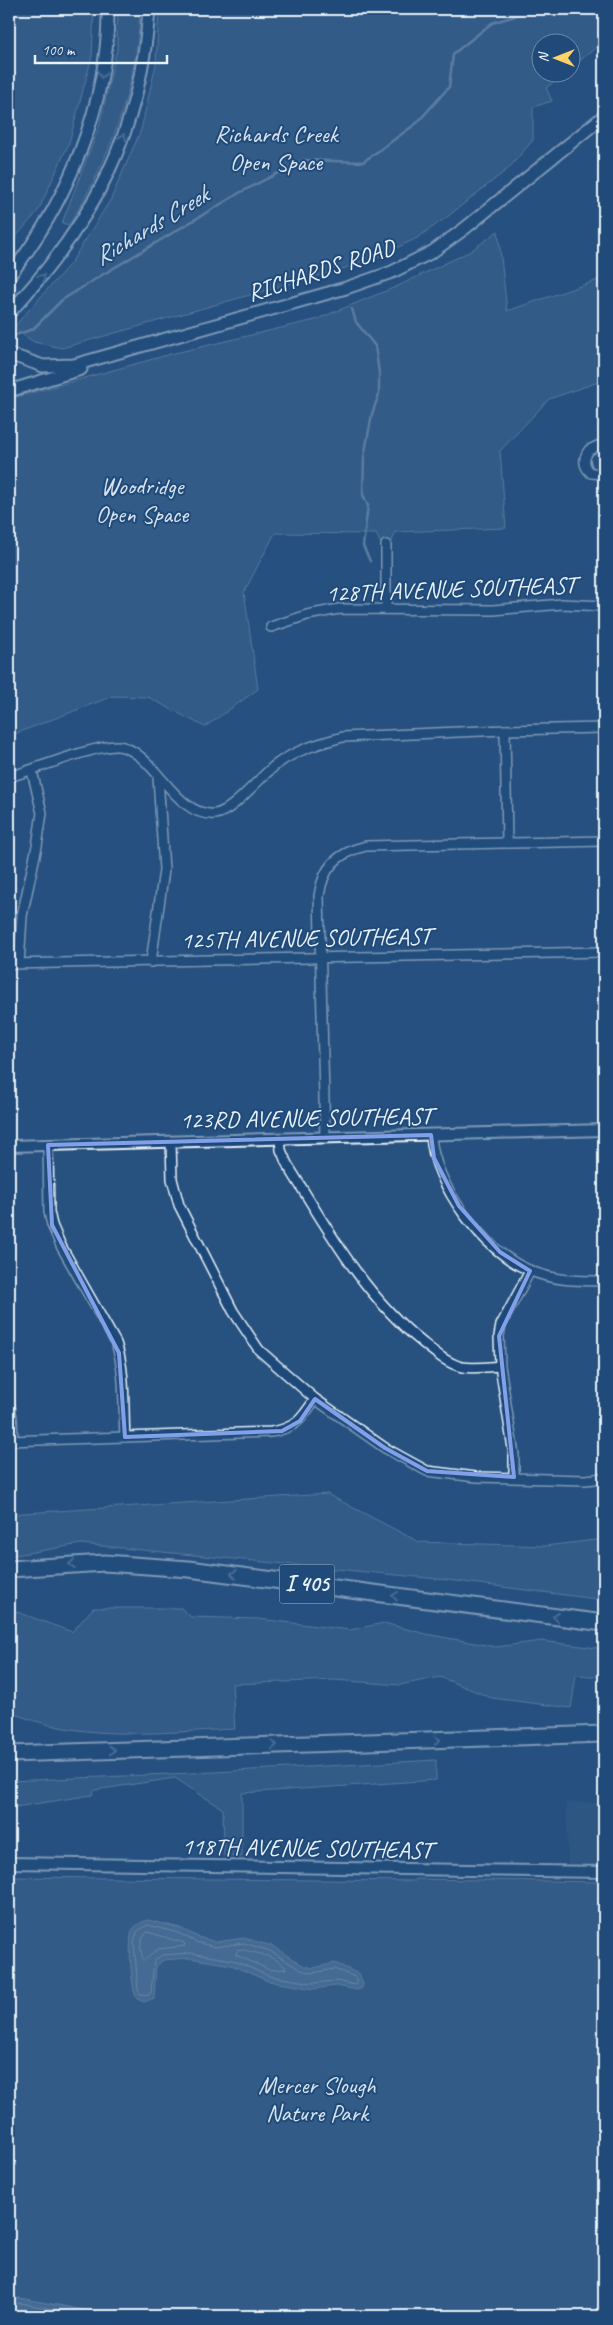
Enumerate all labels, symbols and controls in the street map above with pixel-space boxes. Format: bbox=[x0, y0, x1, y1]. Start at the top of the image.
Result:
scale bar bbox=[35, 32, 168, 64]
north arrow bbox=[530, 32, 580, 82]
text: 100 m bbox=[42, 41, 76, 60]
text: N bbox=[535, 51, 552, 62]
one-way arrow bbox=[97, 70, 107, 79]
park label: Richards Creek Open Space bbox=[215, 119, 340, 177]
one-way arrow bbox=[117, 133, 127, 142]
water label: Richards Creek bbox=[88, 177, 218, 273]
street label: RICHARDS ROAD bbox=[243, 231, 401, 308]
one-way arrow bbox=[36, 273, 45, 282]
park label: Woodridge Open Space bbox=[96, 471, 190, 529]
street label: 128TH AVENUE SOUTHEAST bbox=[325, 569, 583, 608]
street label: 125TH AVENUE SOUTHEAST bbox=[181, 921, 437, 955]
street label: 123RD AVENUE SOUTHEAST bbox=[180, 1101, 438, 1135]
one-way arrow bbox=[68, 1559, 76, 1570]
road number: I 405 bbox=[280, 1565, 334, 1604]
one-way arrow bbox=[229, 1569, 237, 1580]
one-way arrow bbox=[390, 1591, 398, 1602]
one-way arrow bbox=[552, 1612, 560, 1623]
one-way arrow bbox=[433, 1734, 441, 1745]
one-way arrow bbox=[270, 1740, 278, 1750]
one-way arrow bbox=[108, 1745, 116, 1756]
street label: 118TH AVENUE SOUTHEAST bbox=[182, 1831, 438, 1865]
park label: Mercer Slough Nature Park bbox=[258, 2070, 377, 2128]

